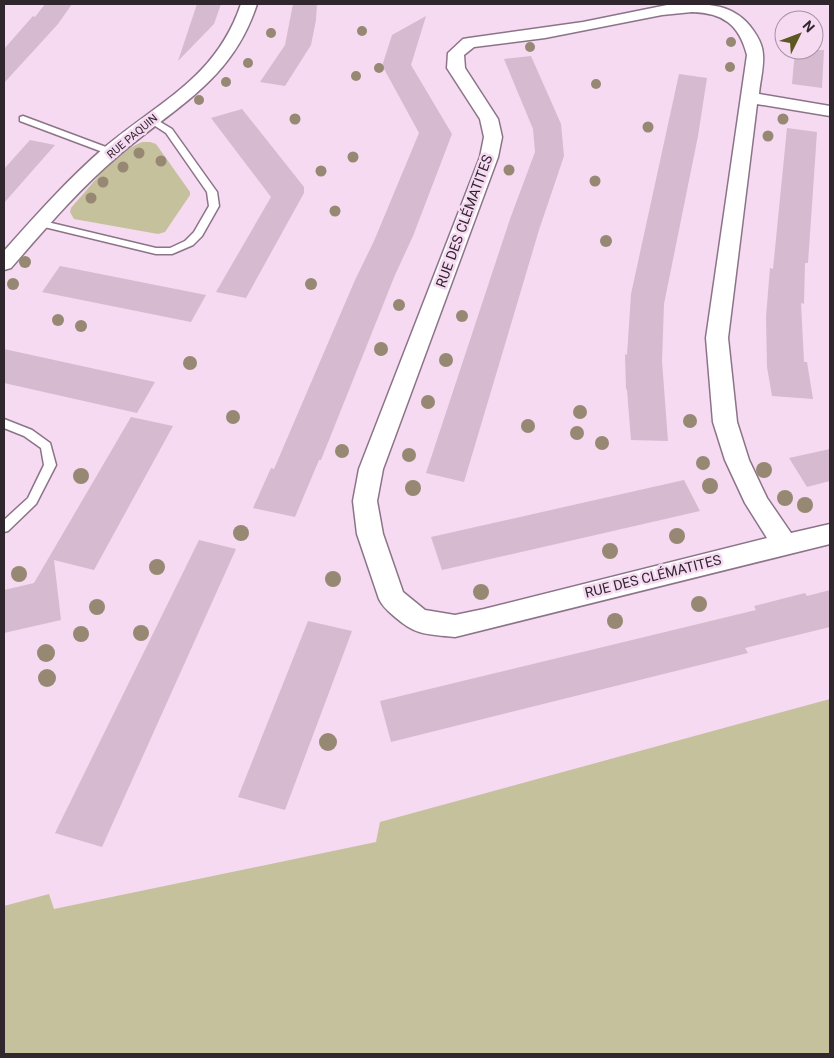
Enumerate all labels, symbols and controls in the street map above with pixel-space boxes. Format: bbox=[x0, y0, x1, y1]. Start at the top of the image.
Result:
north arrow bbox=[774, 10, 824, 60]
text: N bbox=[799, 17, 818, 35]
street label: RUE PAQUIN bbox=[104, 112, 160, 161]
street label: RUE DES CLÉMATITES bbox=[432, 152, 495, 289]
street label: RUE DES CLÉMATITES bbox=[583, 550, 723, 601]

